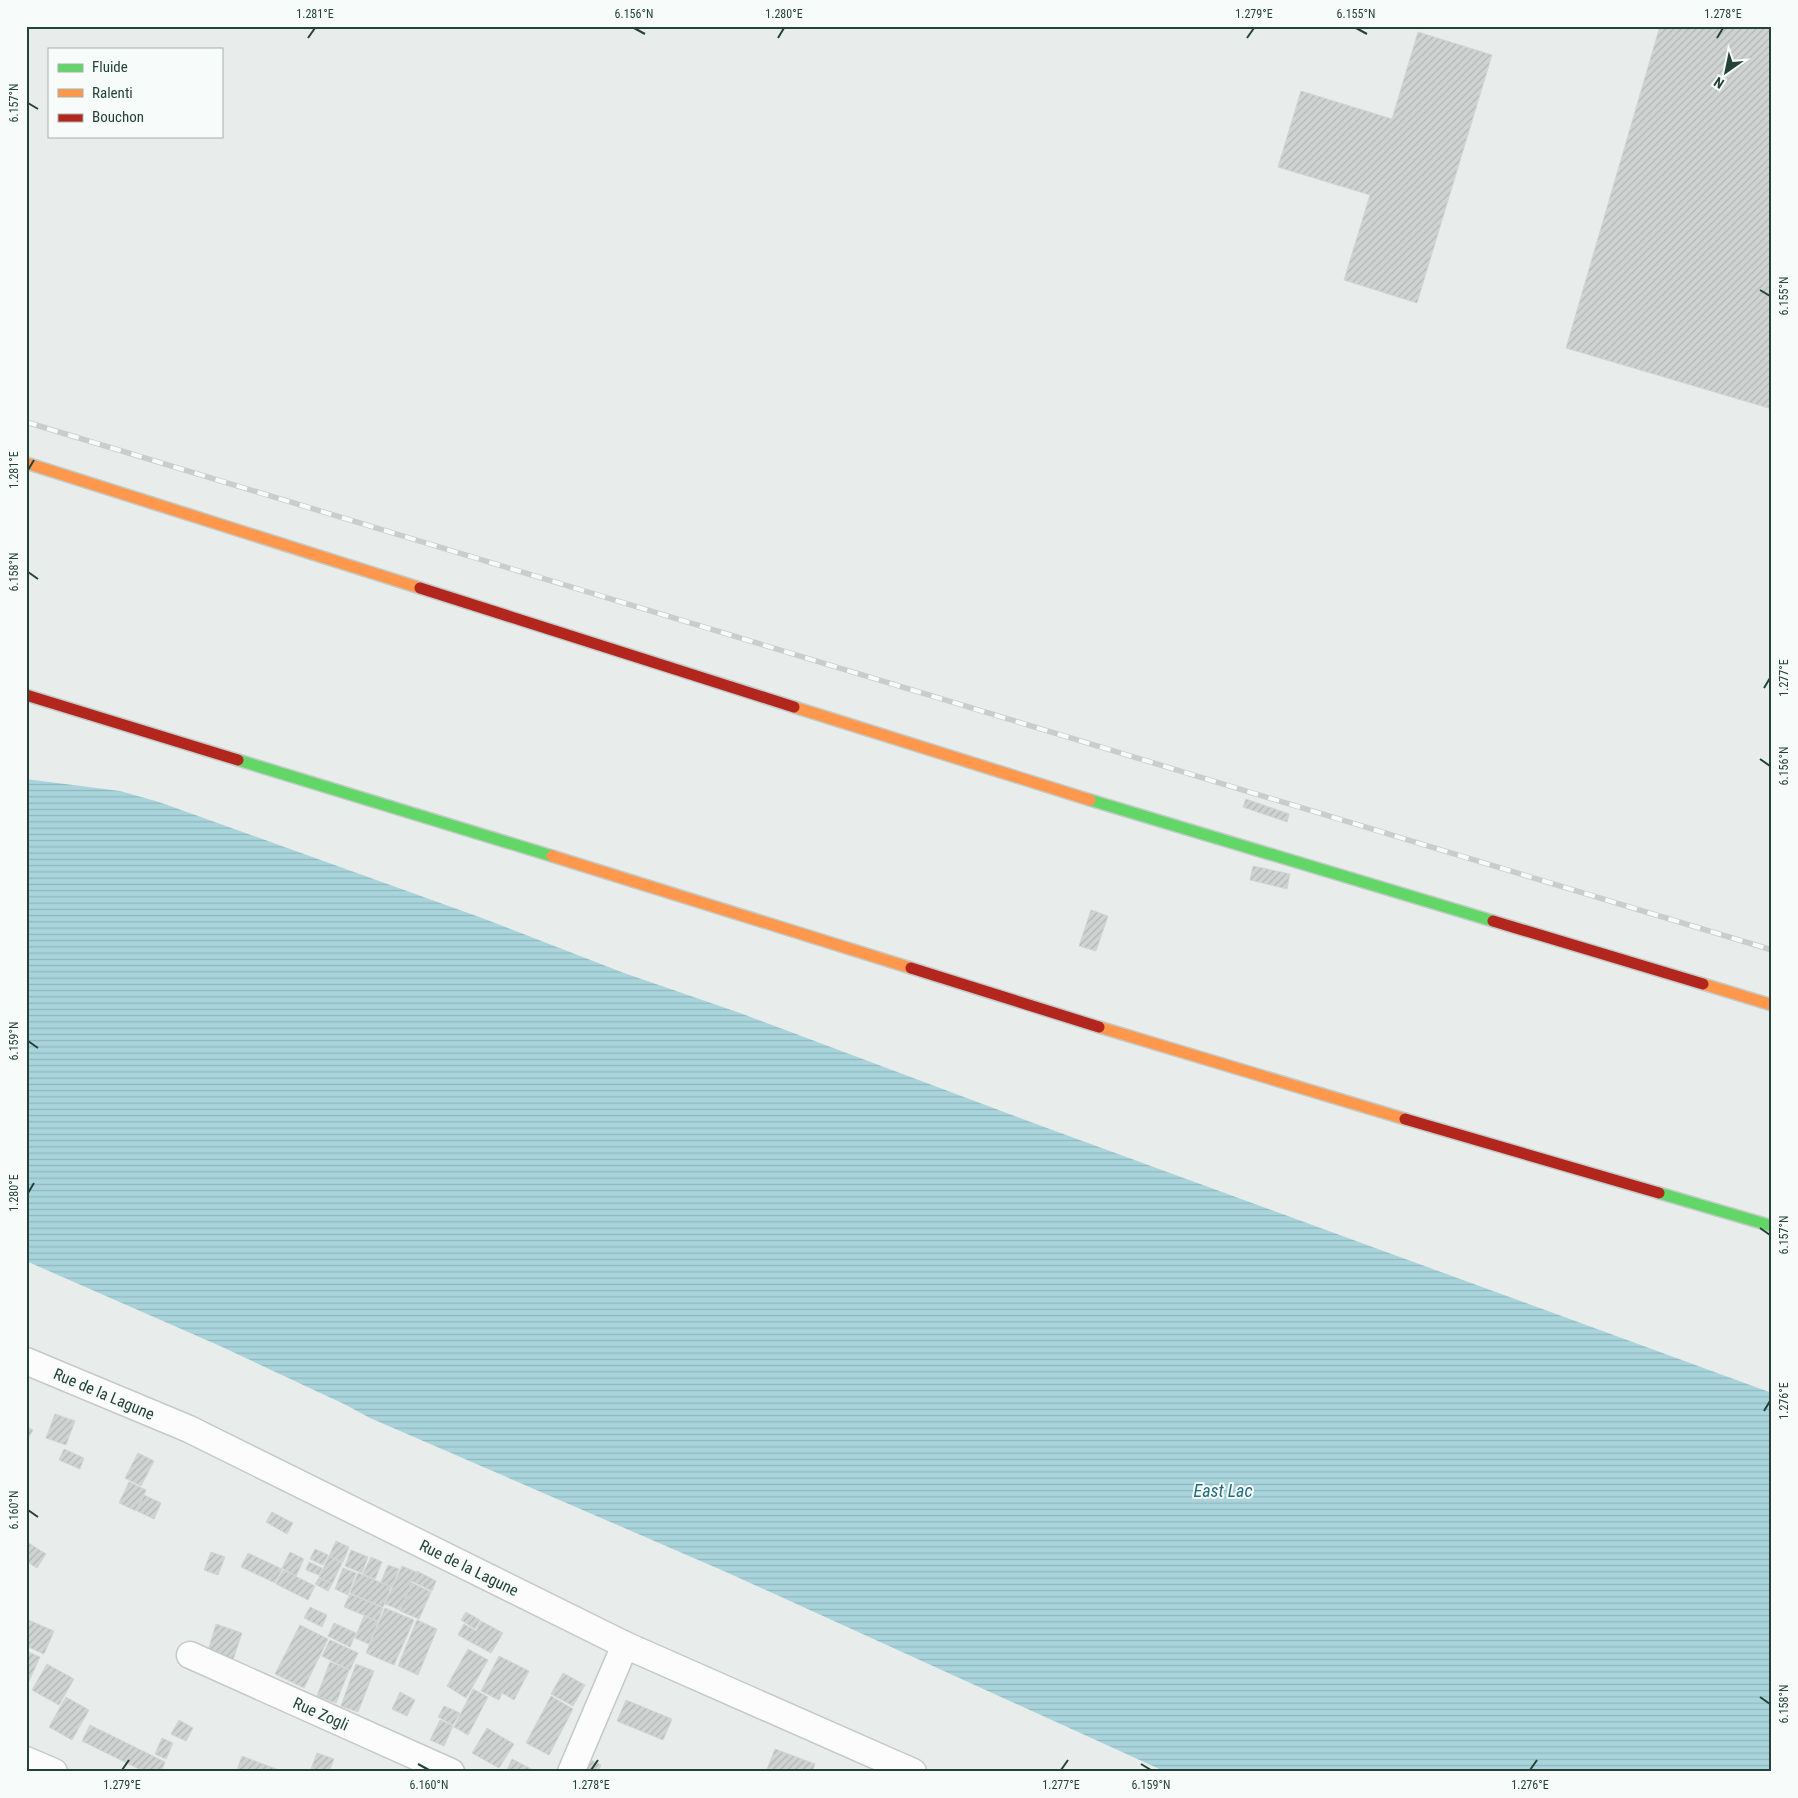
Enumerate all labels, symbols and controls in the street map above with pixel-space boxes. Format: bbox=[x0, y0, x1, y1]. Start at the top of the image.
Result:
text: 1.281°E bbox=[296, 7, 334, 21]
text: 6.156°N bbox=[615, 7, 653, 21]
text: 1.280°E bbox=[765, 7, 803, 21]
text: 1.279°E bbox=[1235, 7, 1273, 21]
text: 6.155°N bbox=[1337, 7, 1375, 21]
text: 1.278°E bbox=[1704, 7, 1742, 21]
legend bbox=[48, 48, 222, 138]
north arrow bbox=[1700, 48, 1750, 98]
text: Fluide bbox=[92, 58, 128, 76]
text: N bbox=[1711, 74, 1727, 92]
text: 6.157°N bbox=[7, 84, 21, 122]
text: Ralenti bbox=[92, 84, 133, 102]
text: Bouchon bbox=[92, 108, 144, 126]
text: 6.155°N bbox=[1777, 277, 1791, 315]
text: 1.281°E bbox=[7, 451, 21, 489]
text: 6.158°N bbox=[7, 553, 21, 591]
text: 1.277°E bbox=[1777, 659, 1791, 697]
text: 6.156°N bbox=[1777, 747, 1791, 785]
text: 6.159°N bbox=[7, 1022, 21, 1060]
text: 1.280°E bbox=[7, 1174, 21, 1212]
text: 6.157°N bbox=[1777, 1216, 1791, 1254]
street label: Rue de la Lagune bbox=[51, 1364, 157, 1424]
text: 1.276°E bbox=[1777, 1382, 1791, 1420]
water label: East Lac bbox=[1193, 1480, 1253, 1501]
text: 6.160°N bbox=[7, 1491, 21, 1529]
street label: Rue de la Lagune bbox=[416, 1536, 522, 1600]
text: 6.158°N bbox=[1777, 1685, 1791, 1723]
street label: Rue Zogli bbox=[290, 1693, 352, 1735]
text: 1.279°E bbox=[103, 1778, 141, 1792]
text: 6.160°N bbox=[410, 1778, 448, 1792]
text: 1.278°E bbox=[572, 1778, 610, 1792]
text: 1.277°E bbox=[1042, 1778, 1080, 1792]
text: 6.159°N bbox=[1132, 1778, 1170, 1792]
text: 1.276°E bbox=[1511, 1778, 1549, 1792]

